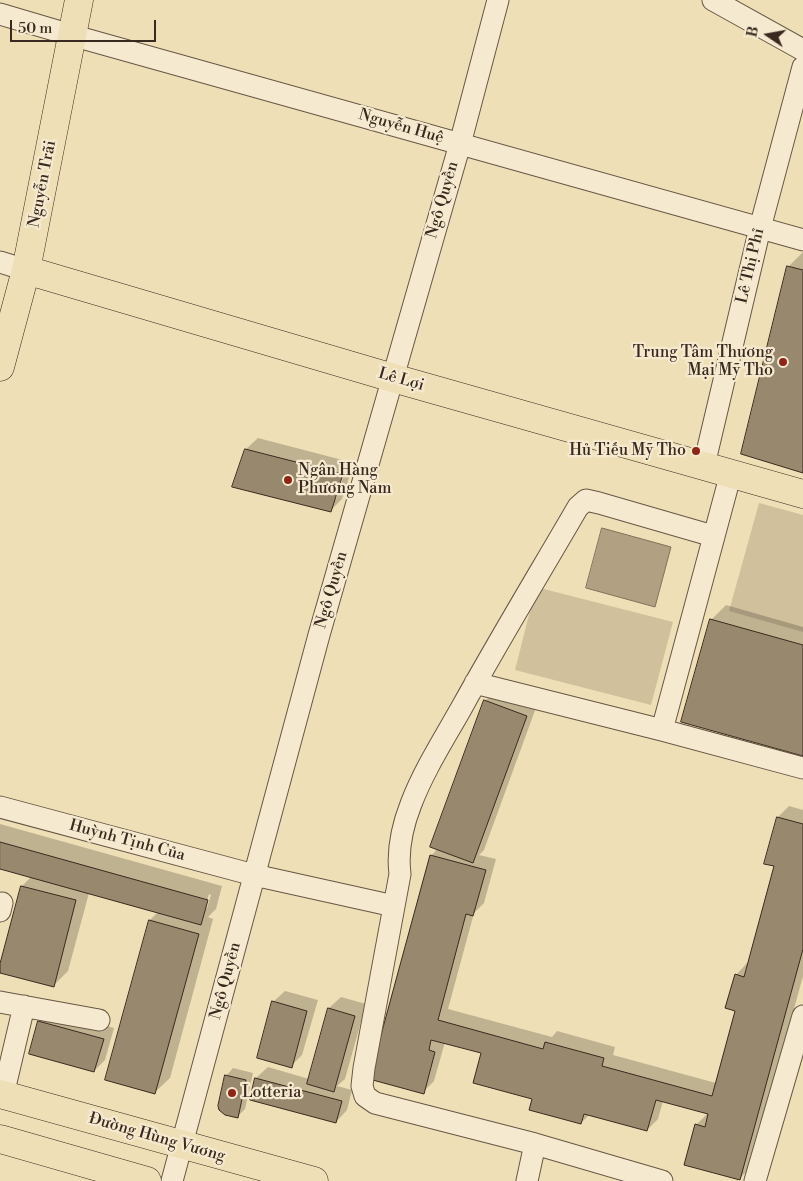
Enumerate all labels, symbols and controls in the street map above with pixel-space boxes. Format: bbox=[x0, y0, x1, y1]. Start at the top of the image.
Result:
scale bar bbox=[12, 10, 159, 42]
north arrow bbox=[743, 10, 793, 60]
text: 50 m bbox=[18, 19, 52, 38]
text: B bbox=[743, 25, 763, 39]
street label: Nguyễn Huệ bbox=[356, 106, 446, 148]
street label: Nguyễn Trãi bbox=[25, 139, 61, 229]
street label: Ngô Quyền bbox=[423, 159, 463, 241]
street label: Lê Thị Phỉ bbox=[733, 226, 769, 306]
place label: Trung Tâm Thương Mại Mỹ Tho bbox=[633, 343, 773, 381]
marker: Trung Tâm Thương Mại Mỹ Tho bbox=[777, 356, 789, 368]
street label: Lê Lợi bbox=[376, 364, 426, 396]
place label: Hủ Tiếu Mỹ Tho bbox=[569, 441, 686, 461]
marker: Hủ Tiếu Mỹ Tho bbox=[690, 445, 702, 457]
place label: Ngân Hàng Phương Nam bbox=[298, 461, 391, 499]
marker: Ngân Hàng Phương Nam bbox=[282, 474, 294, 486]
street label: Ngô Quyền bbox=[312, 549, 352, 631]
street label: Huỳnh Tịnh Của bbox=[67, 816, 187, 866]
street label: Ngô Quyền bbox=[206, 940, 246, 1022]
place label: Lotteria bbox=[242, 1083, 301, 1103]
marker: Lotteria bbox=[226, 1087, 238, 1099]
street label: Đường Hùng Vương bbox=[86, 1109, 228, 1167]

